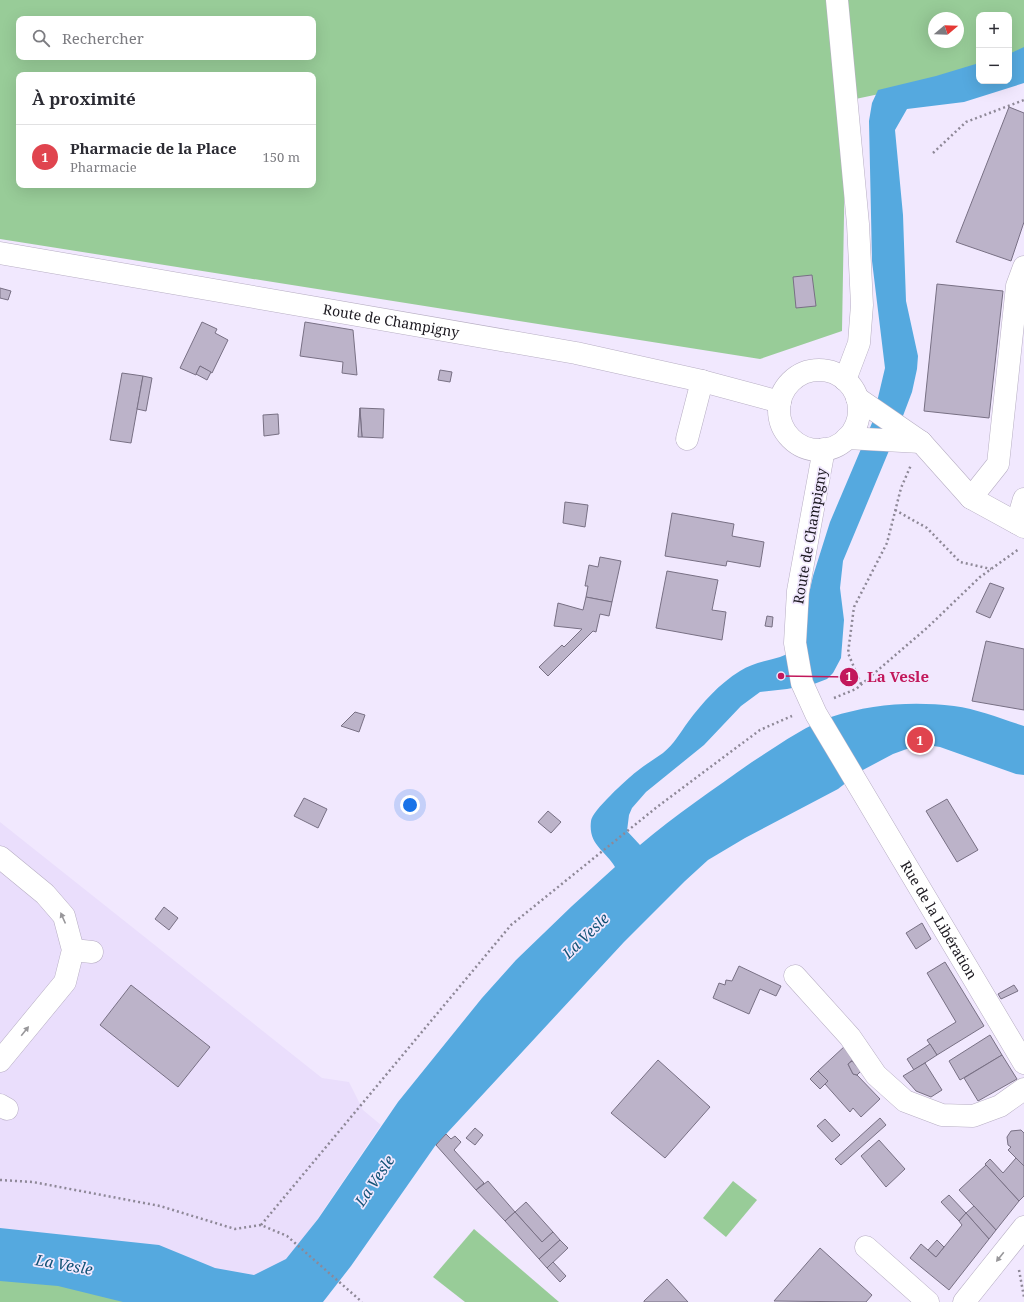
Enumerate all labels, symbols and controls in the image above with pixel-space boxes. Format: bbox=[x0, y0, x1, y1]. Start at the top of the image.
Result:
north arrow bbox=[928, 12, 964, 48]
map controls bbox=[976, 12, 1012, 84]
button: + bbox=[976, 12, 1012, 48]
search box bbox=[16, 16, 316, 60]
icon: search bbox=[30, 27, 52, 49]
text: Rechercher bbox=[62, 28, 144, 48]
button: − bbox=[976, 48, 1012, 84]
text: À proximité bbox=[32, 87, 136, 110]
text: Pharmacie de la Place bbox=[70, 138, 237, 158]
text: 1 bbox=[41, 148, 49, 166]
text: 150 m bbox=[263, 148, 300, 166]
text: Pharmacie bbox=[70, 158, 137, 176]
street label: Route de Champigny bbox=[322, 299, 461, 342]
street label: Route de Champigny bbox=[788, 466, 831, 605]
callout: La Vesle bbox=[839, 664, 937, 691]
text: La Vesle bbox=[867, 666, 929, 686]
text: 1 bbox=[846, 668, 853, 685]
pin: 1 bbox=[907, 725, 933, 755]
your location bbox=[400, 795, 420, 815]
street label: Rue de la Libération bbox=[897, 857, 982, 983]
water label: La Vesle bbox=[557, 908, 613, 963]
one-way arrow bbox=[60, 912, 66, 924]
one-way arrow bbox=[20, 1026, 29, 1037]
water label: La Vesle bbox=[349, 1151, 399, 1211]
water label: La Vesle bbox=[33, 1249, 95, 1279]
one-way arrow bbox=[995, 1252, 1004, 1263]

